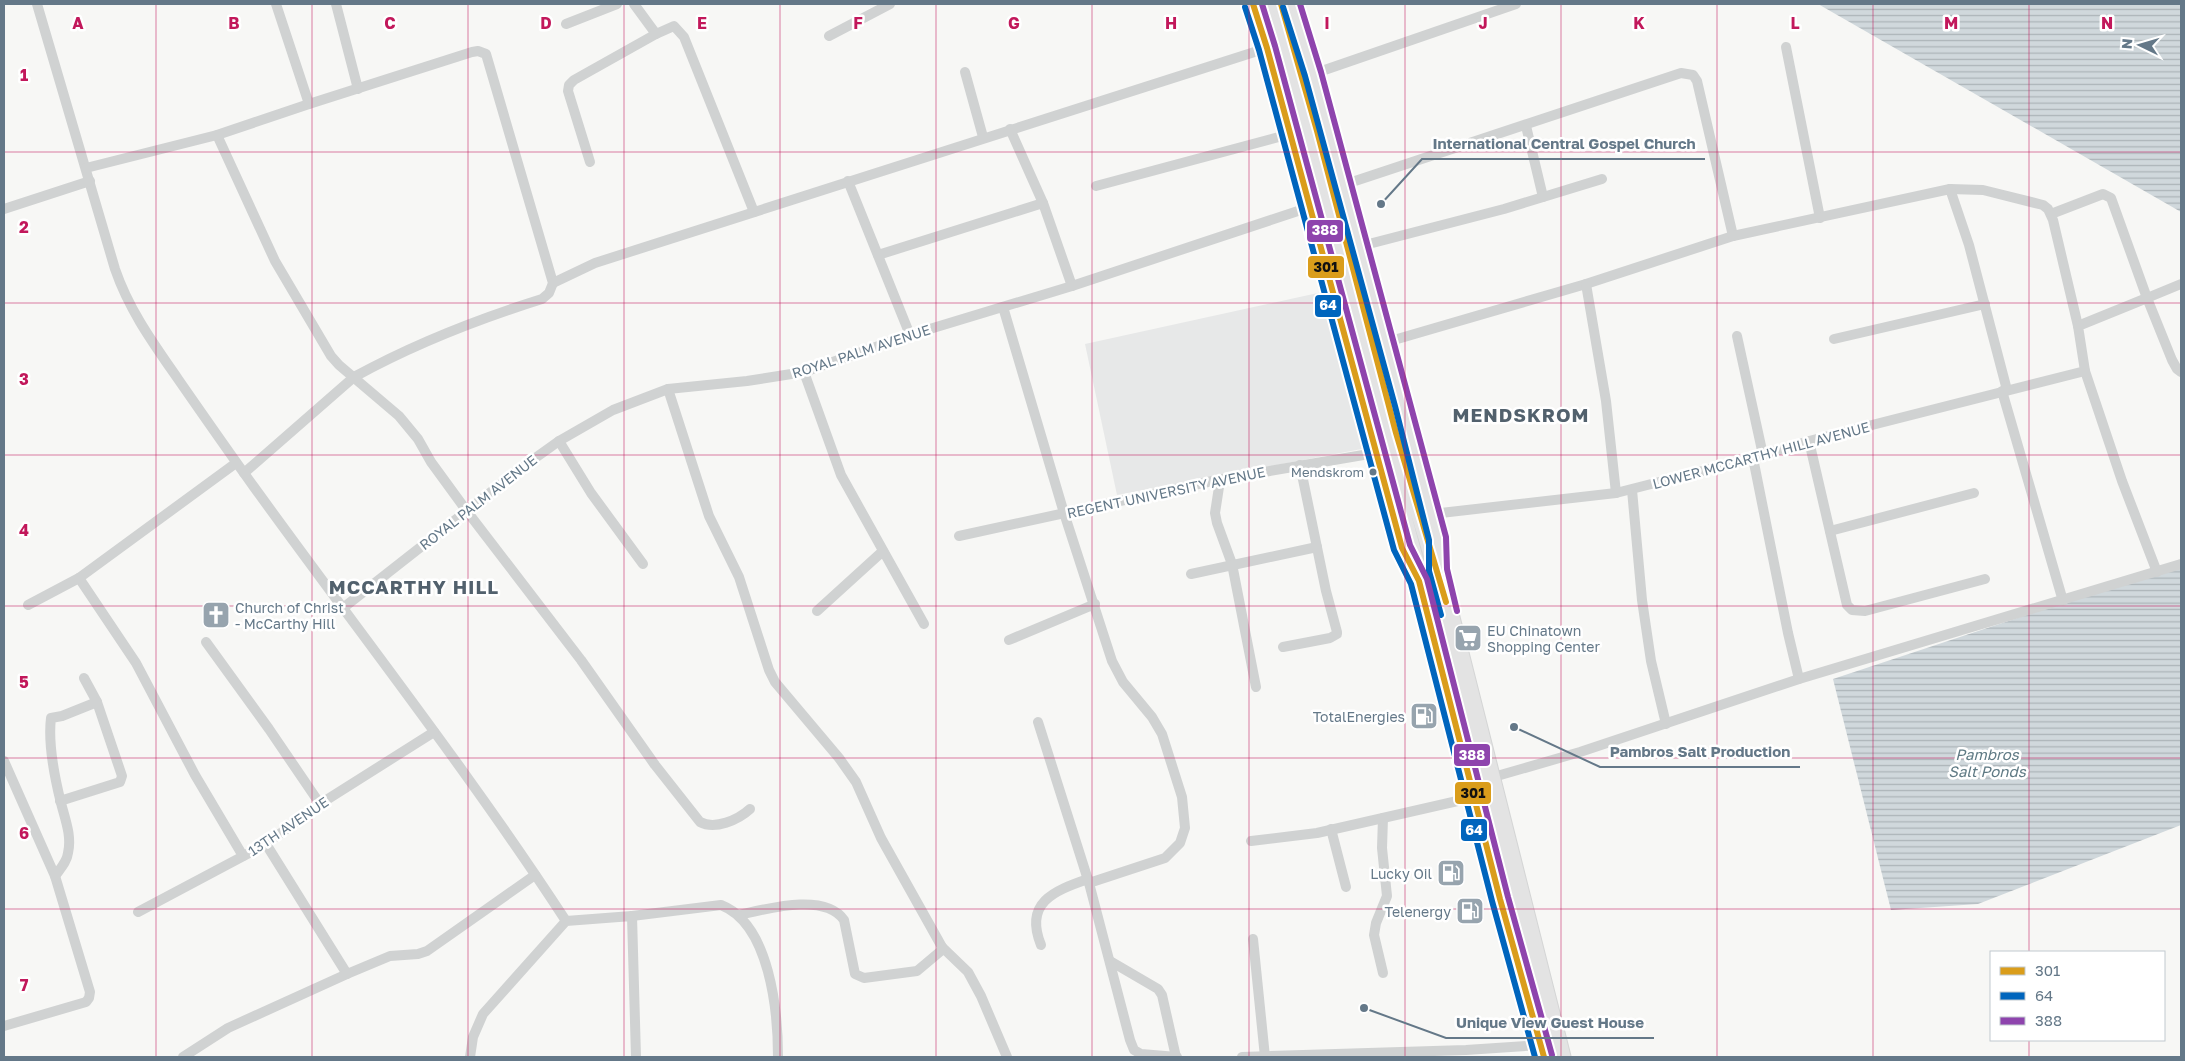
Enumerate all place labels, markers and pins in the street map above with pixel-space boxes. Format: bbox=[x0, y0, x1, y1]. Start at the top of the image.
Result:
callout: International Central Gospel Church bbox=[1422, 129, 1705, 159]
place label: Mendskrom bbox=[1291, 464, 1364, 480]
marker: Mendskrom bbox=[1368, 467, 1378, 477]
place label: Church of Christ - McCarthy Hill bbox=[235, 599, 344, 632]
church icon: Church of Christ - McCarthy Hill bbox=[201, 600, 231, 630]
place label: EU Chinatown Shopping Center bbox=[1487, 622, 1600, 655]
supermarket icon: EU Chinatown Shopping Center bbox=[1453, 623, 1483, 653]
fuel station icon: TotalEnergies bbox=[1409, 701, 1439, 731]
place label: TotalEnergies bbox=[1313, 708, 1405, 725]
callout: Pambros Salt Production bbox=[1600, 737, 1800, 767]
fuel station icon: Lucky Oil bbox=[1436, 858, 1466, 888]
place label: Lucky Oil bbox=[1370, 865, 1432, 882]
fuel station icon: Telenergy bbox=[1455, 896, 1485, 926]
place label: Telenergy bbox=[1385, 903, 1451, 920]
callout: Unique View Guest House bbox=[1446, 1008, 1654, 1038]

